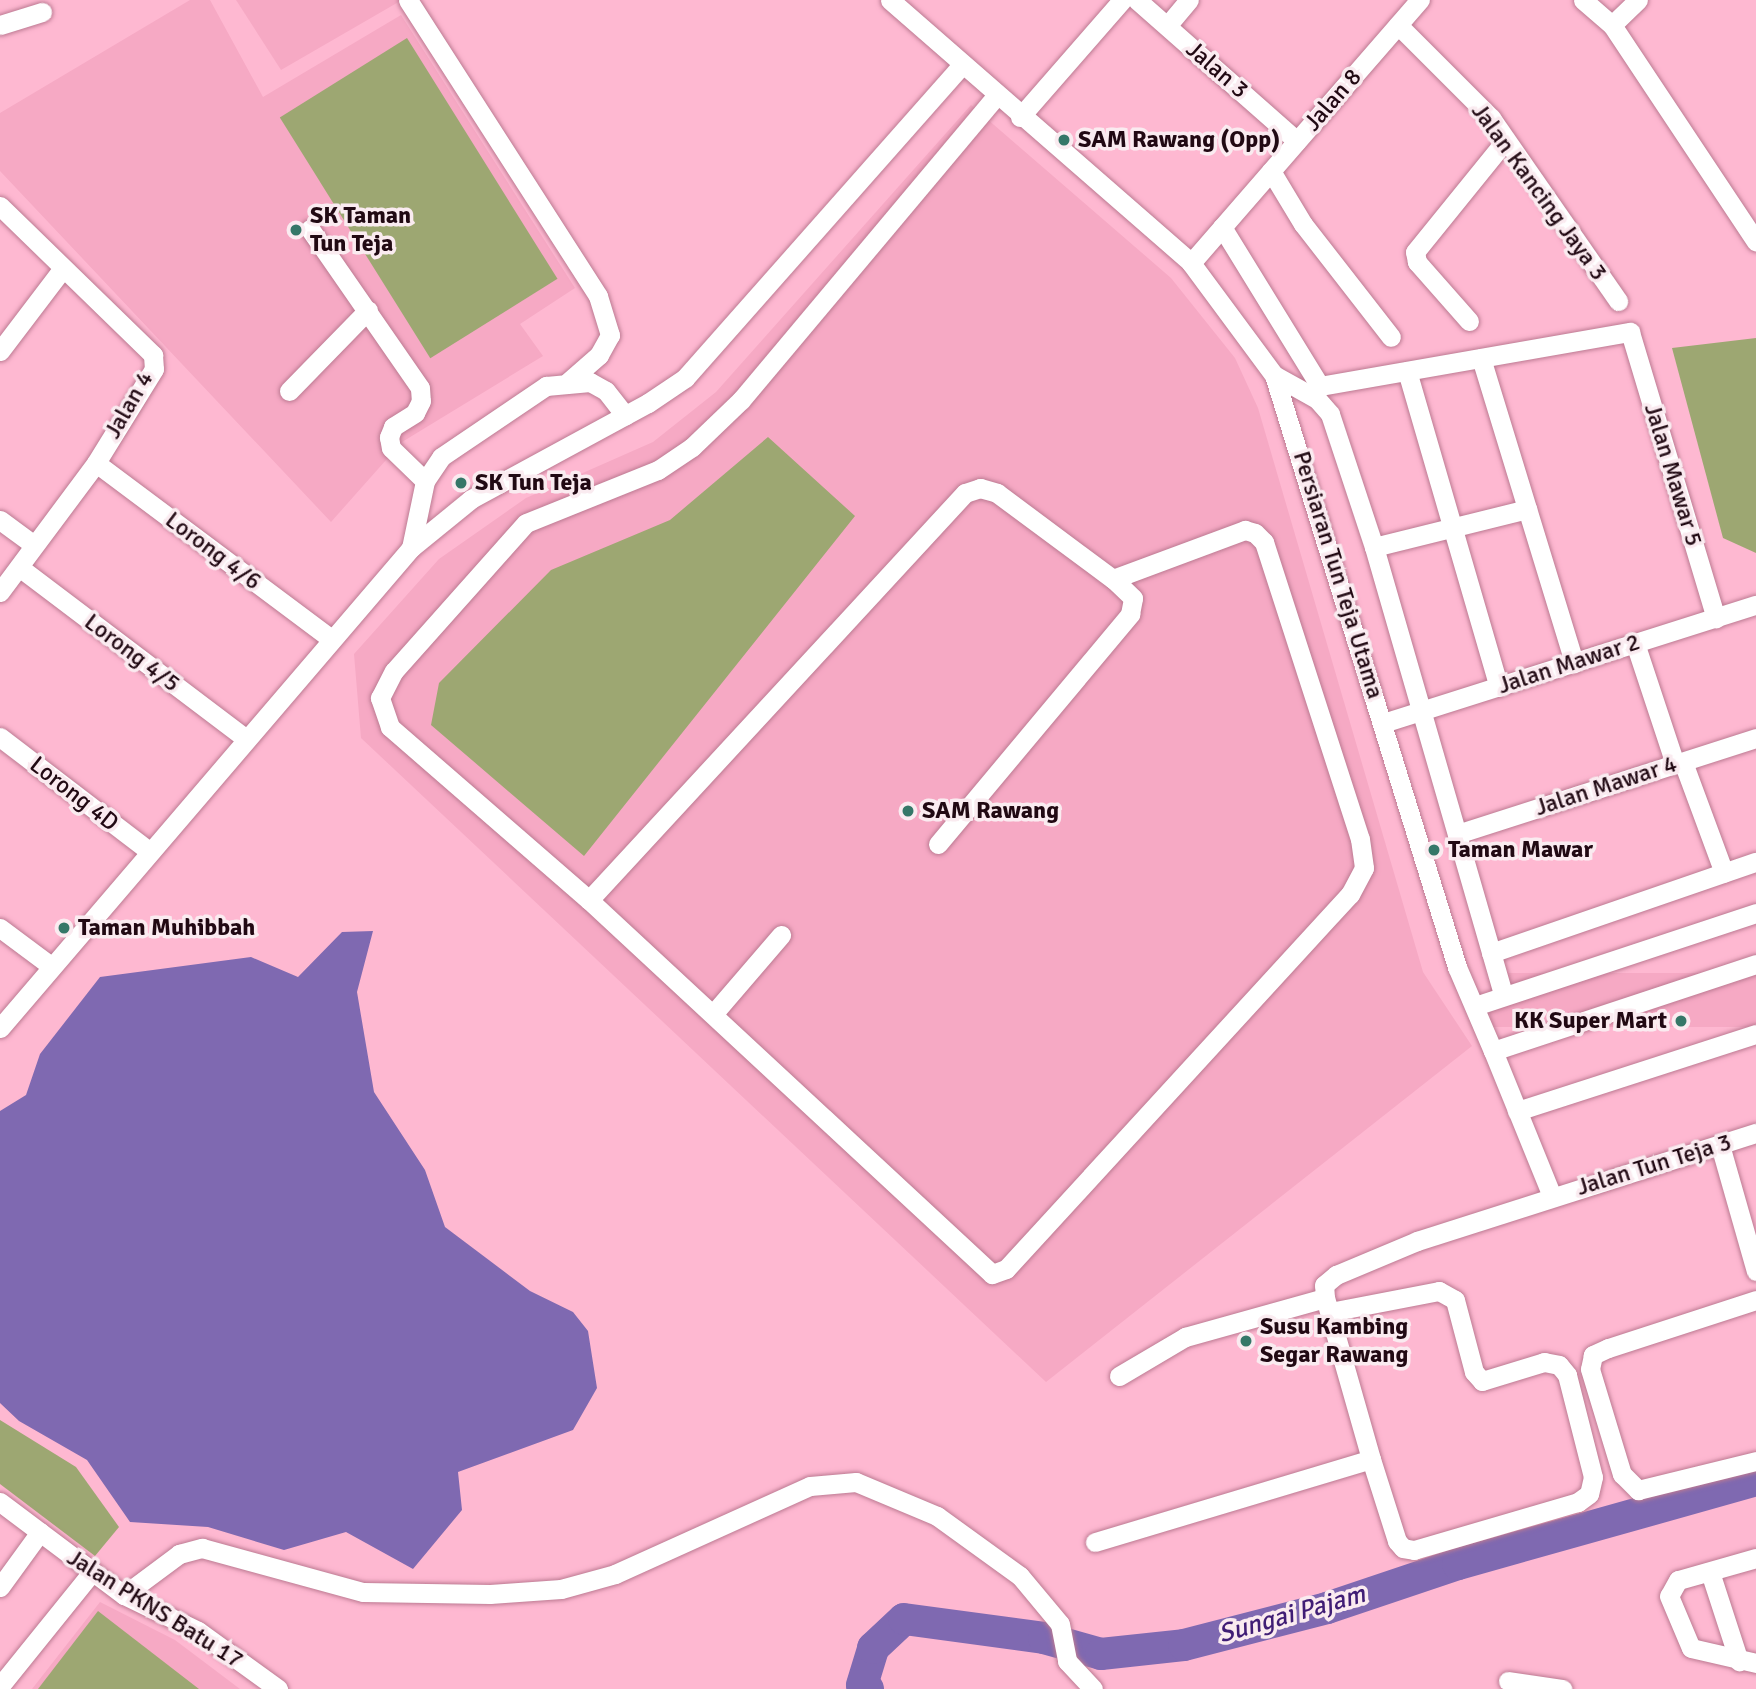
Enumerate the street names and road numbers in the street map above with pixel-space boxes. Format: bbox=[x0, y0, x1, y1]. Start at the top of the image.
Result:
street label: Jalan 3 bbox=[1180, 35, 1254, 105]
street label: Jalan 8 bbox=[1298, 63, 1368, 137]
street label: Jalan Kancing Jaya 3 bbox=[1465, 98, 1613, 286]
street label: Jalan 4 bbox=[98, 366, 160, 444]
street label: Jalan Mawar 5 bbox=[1638, 400, 1708, 550]
street label: Persiaran Tun Teja Utama bbox=[1287, 448, 1389, 702]
street label: Lorong 4/6 bbox=[159, 506, 267, 596]
street label: Lorong 4/5 bbox=[78, 608, 186, 698]
street label: Jalan Mawar 2 bbox=[1494, 628, 1644, 700]
street label: Lorong 4D bbox=[24, 750, 124, 838]
street label: Jalan Mawar 4 bbox=[1531, 750, 1681, 822]
street label: Jalan Tun Teja 3 bbox=[1573, 1128, 1735, 1202]
street label: Jalan PKNS Batu 17 bbox=[62, 1543, 248, 1675]

